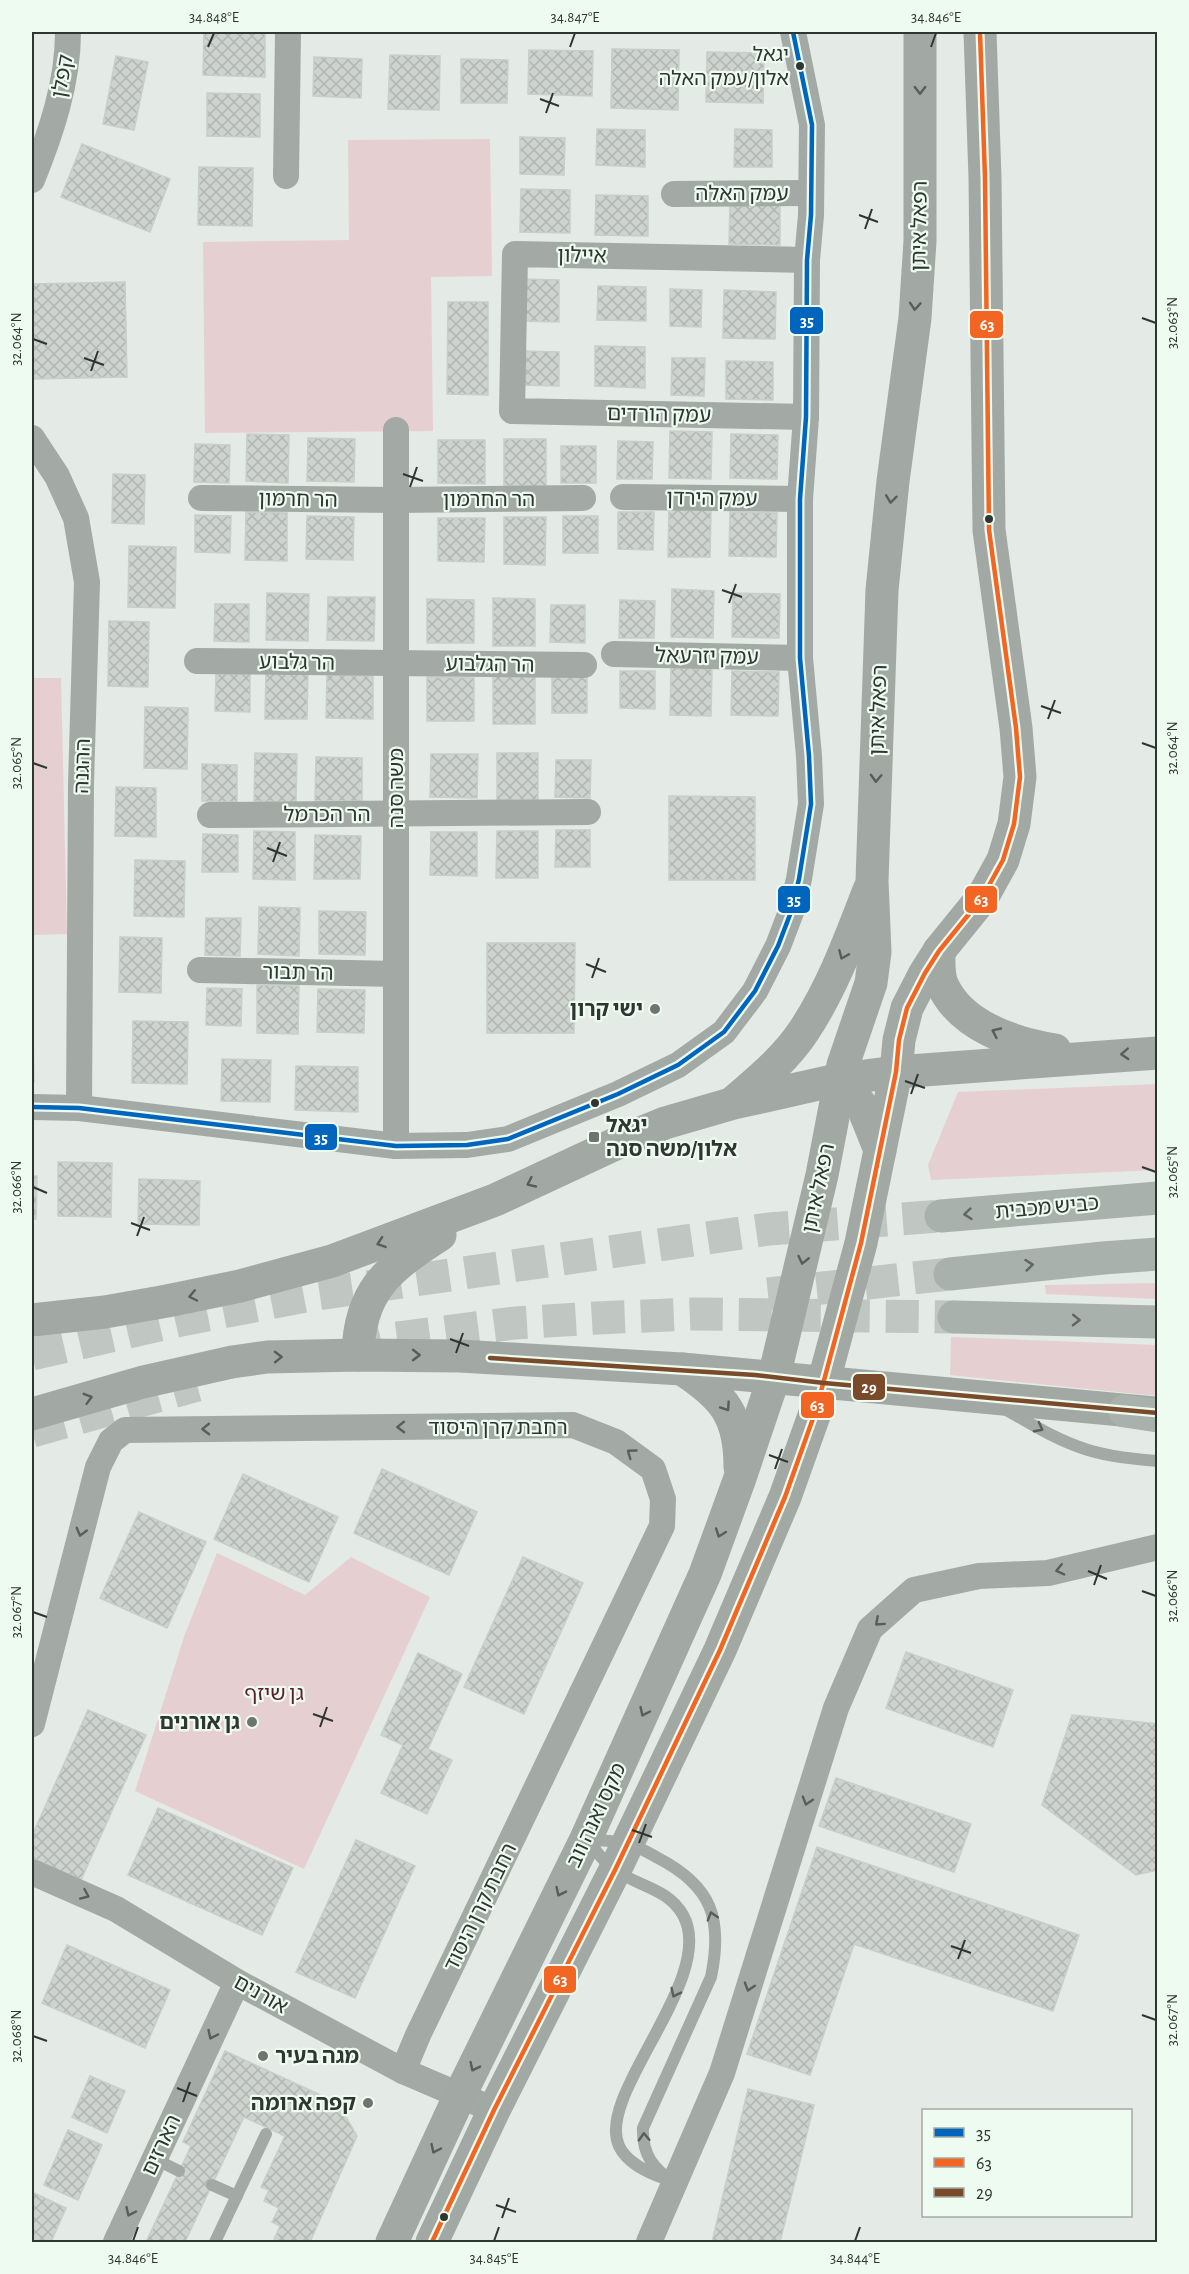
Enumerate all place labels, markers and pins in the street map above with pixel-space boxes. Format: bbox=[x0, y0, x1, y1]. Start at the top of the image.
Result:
place label: יגאל אלון/עמק האלה bbox=[659, 45, 789, 89]
marker: יגאל אלון/עמק האלה bbox=[794, 60, 806, 72]
unlabelled marker bbox=[983, 513, 995, 525]
place label: ישי קרון bbox=[570, 999, 643, 1020]
marker: ישי קרון bbox=[648, 1002, 662, 1016]
unlabelled marker bbox=[589, 1097, 601, 1109]
place label: יגאל אלון/משה סנה bbox=[606, 1115, 737, 1160]
marker: יגאל אלון/משה סנה bbox=[587, 1130, 601, 1144]
place label: גן אורנים bbox=[159, 1712, 240, 1733]
marker: גן אורנים bbox=[245, 1715, 259, 1729]
place label: מגה בעיר bbox=[275, 2046, 359, 2067]
marker: מגה בעיר bbox=[256, 2049, 270, 2063]
place label: קפה ארומה bbox=[251, 2093, 356, 2114]
marker: קפה ארומה bbox=[361, 2096, 375, 2110]
unlabelled marker bbox=[438, 2211, 450, 2223]

